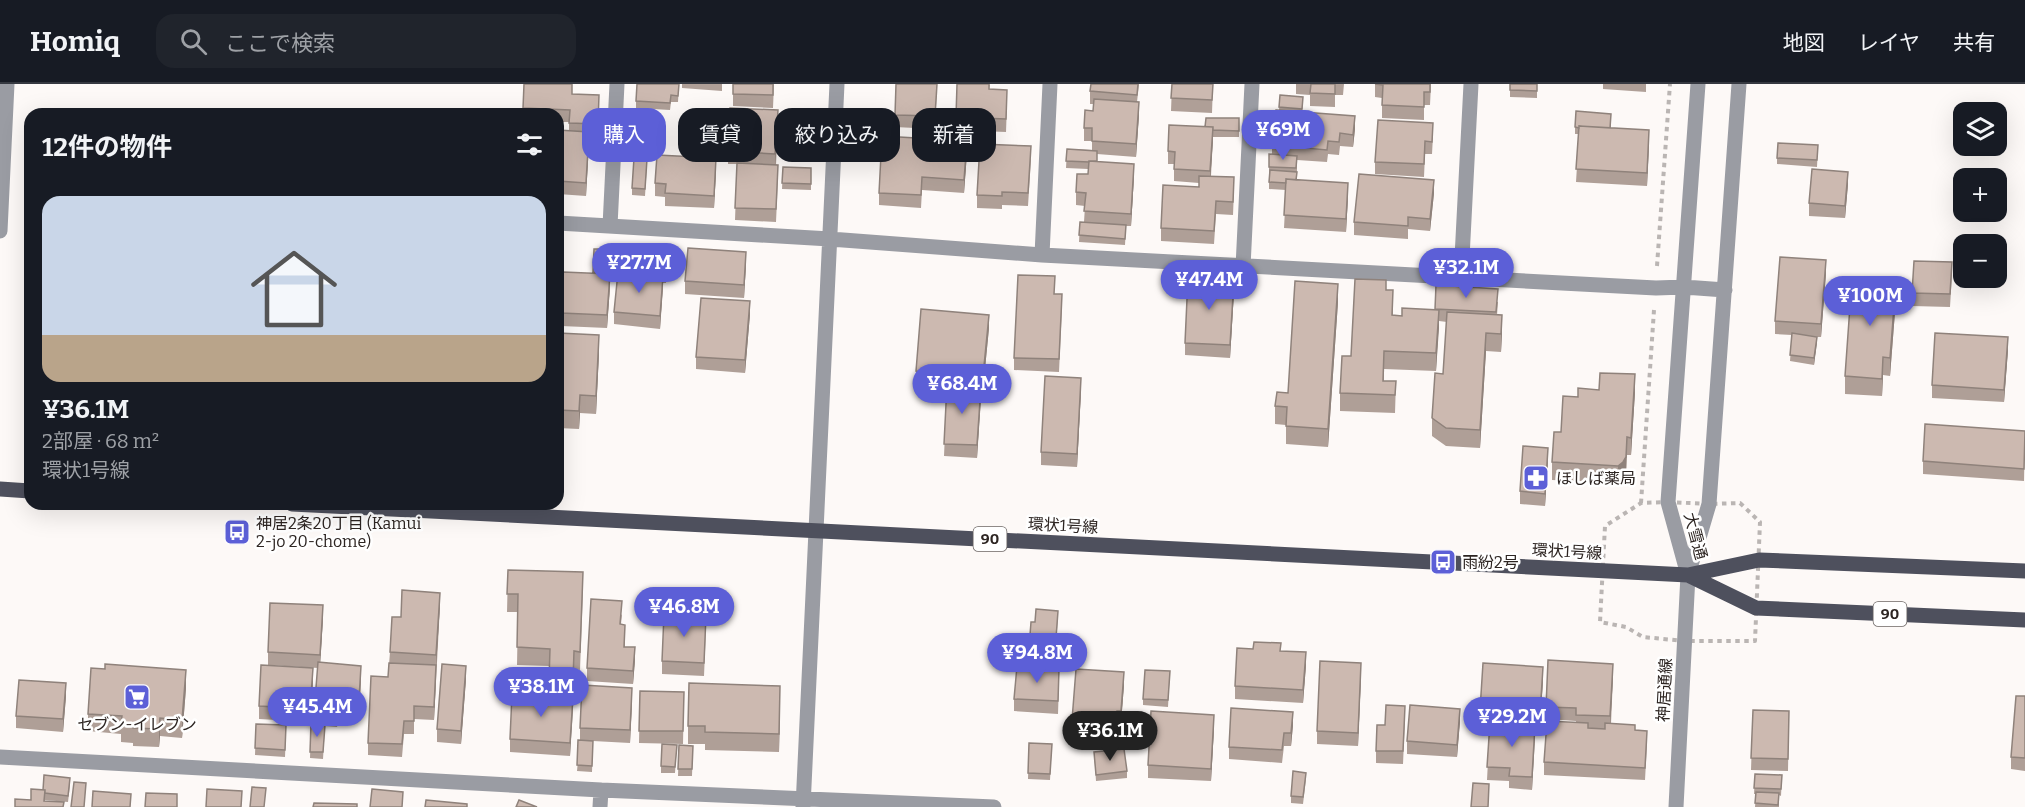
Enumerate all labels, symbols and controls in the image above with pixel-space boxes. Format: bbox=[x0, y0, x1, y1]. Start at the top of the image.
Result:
search box bbox=[156, 14, 576, 68]
text: Homiq bbox=[30, 25, 120, 58]
icon: search bbox=[177, 25, 210, 58]
text: ここで検索 bbox=[225, 30, 335, 57]
text: 地図 bbox=[1783, 30, 1825, 56]
text: レイヤ bbox=[1858, 30, 1920, 56]
text: 共有 bbox=[1953, 30, 1995, 56]
map controls bbox=[1953, 102, 2007, 288]
button: layers bbox=[1953, 102, 2007, 156]
chip: 購入 bbox=[582, 108, 666, 162]
chip: 賃貸 bbox=[678, 108, 762, 162]
chip: 絞り込み bbox=[774, 108, 900, 162]
chip: 新着 bbox=[912, 108, 996, 162]
pin: ¥69M bbox=[1247, 110, 1319, 161]
text: ¥69M bbox=[1256, 117, 1311, 141]
icon: filters bbox=[513, 128, 546, 161]
text: 12件の物件 bbox=[42, 132, 172, 163]
button: + bbox=[1953, 168, 2007, 222]
button: − bbox=[1953, 234, 2007, 288]
icon: home bbox=[240, 235, 348, 343]
pin: ¥27.7M bbox=[590, 243, 688, 294]
pin: ¥32.1M bbox=[1417, 248, 1515, 299]
text: ¥27.7M bbox=[606, 250, 672, 274]
text: ¥32.1M bbox=[1433, 255, 1499, 279]
pin: ¥47.4M bbox=[1160, 260, 1258, 311]
text: ¥47.4M bbox=[1175, 267, 1243, 291]
pin: ¥100M bbox=[1828, 276, 1912, 327]
text: ¥100M bbox=[1837, 283, 1903, 307]
pin: ¥68.4M bbox=[913, 364, 1011, 415]
text: ¥68.4M bbox=[927, 371, 997, 395]
text: ¥36.1M bbox=[42, 394, 129, 425]
text: 2部屋 · 68 m² bbox=[42, 429, 159, 453]
text: 環状1号線 bbox=[42, 458, 130, 482]
pharmacy icon: ほしば薬局 bbox=[1521, 463, 1551, 493]
place label: ほしば薬局 bbox=[1556, 469, 1636, 488]
street label: 大雪通 bbox=[1680, 510, 1711, 562]
place label: 神居2条20丁目 (Kamui 2-jo 20-chome) bbox=[256, 514, 421, 551]
street label: 環状1号線 bbox=[1027, 514, 1099, 537]
bus stop icon: 神居2条20丁目 (Kamui 2-jo 20-chome) bbox=[222, 517, 252, 547]
road number: 90 bbox=[974, 527, 1006, 551]
street label: 環状1号線 bbox=[1531, 540, 1603, 563]
bus stop icon: 雨紛2号 bbox=[1428, 547, 1458, 577]
place label: 雨紛2号 bbox=[1462, 553, 1519, 572]
pin: ¥46.8M bbox=[635, 587, 733, 638]
text: ¥46.8M bbox=[648, 594, 720, 618]
road number: 90 bbox=[1874, 602, 1906, 626]
pin: ¥94.8M bbox=[988, 633, 1086, 684]
text: ¥94.8M bbox=[1001, 640, 1073, 664]
street label: 神居通線 bbox=[1653, 658, 1676, 722]
pin: ¥38.1M bbox=[492, 667, 590, 718]
text: ¥38.1M bbox=[508, 674, 574, 698]
supermarket icon: セブン-イレブン bbox=[122, 682, 152, 712]
pin: ¥45.4M bbox=[268, 687, 366, 738]
text: ¥45.4M bbox=[282, 694, 352, 718]
pin: ¥29.2M bbox=[1463, 697, 1561, 748]
text: ¥29.2M bbox=[1477, 704, 1547, 728]
pin: ¥36.1M bbox=[1061, 711, 1159, 762]
place label: セブン-イレブン bbox=[77, 715, 197, 734]
text: ¥36.1M bbox=[1076, 718, 1144, 742]

